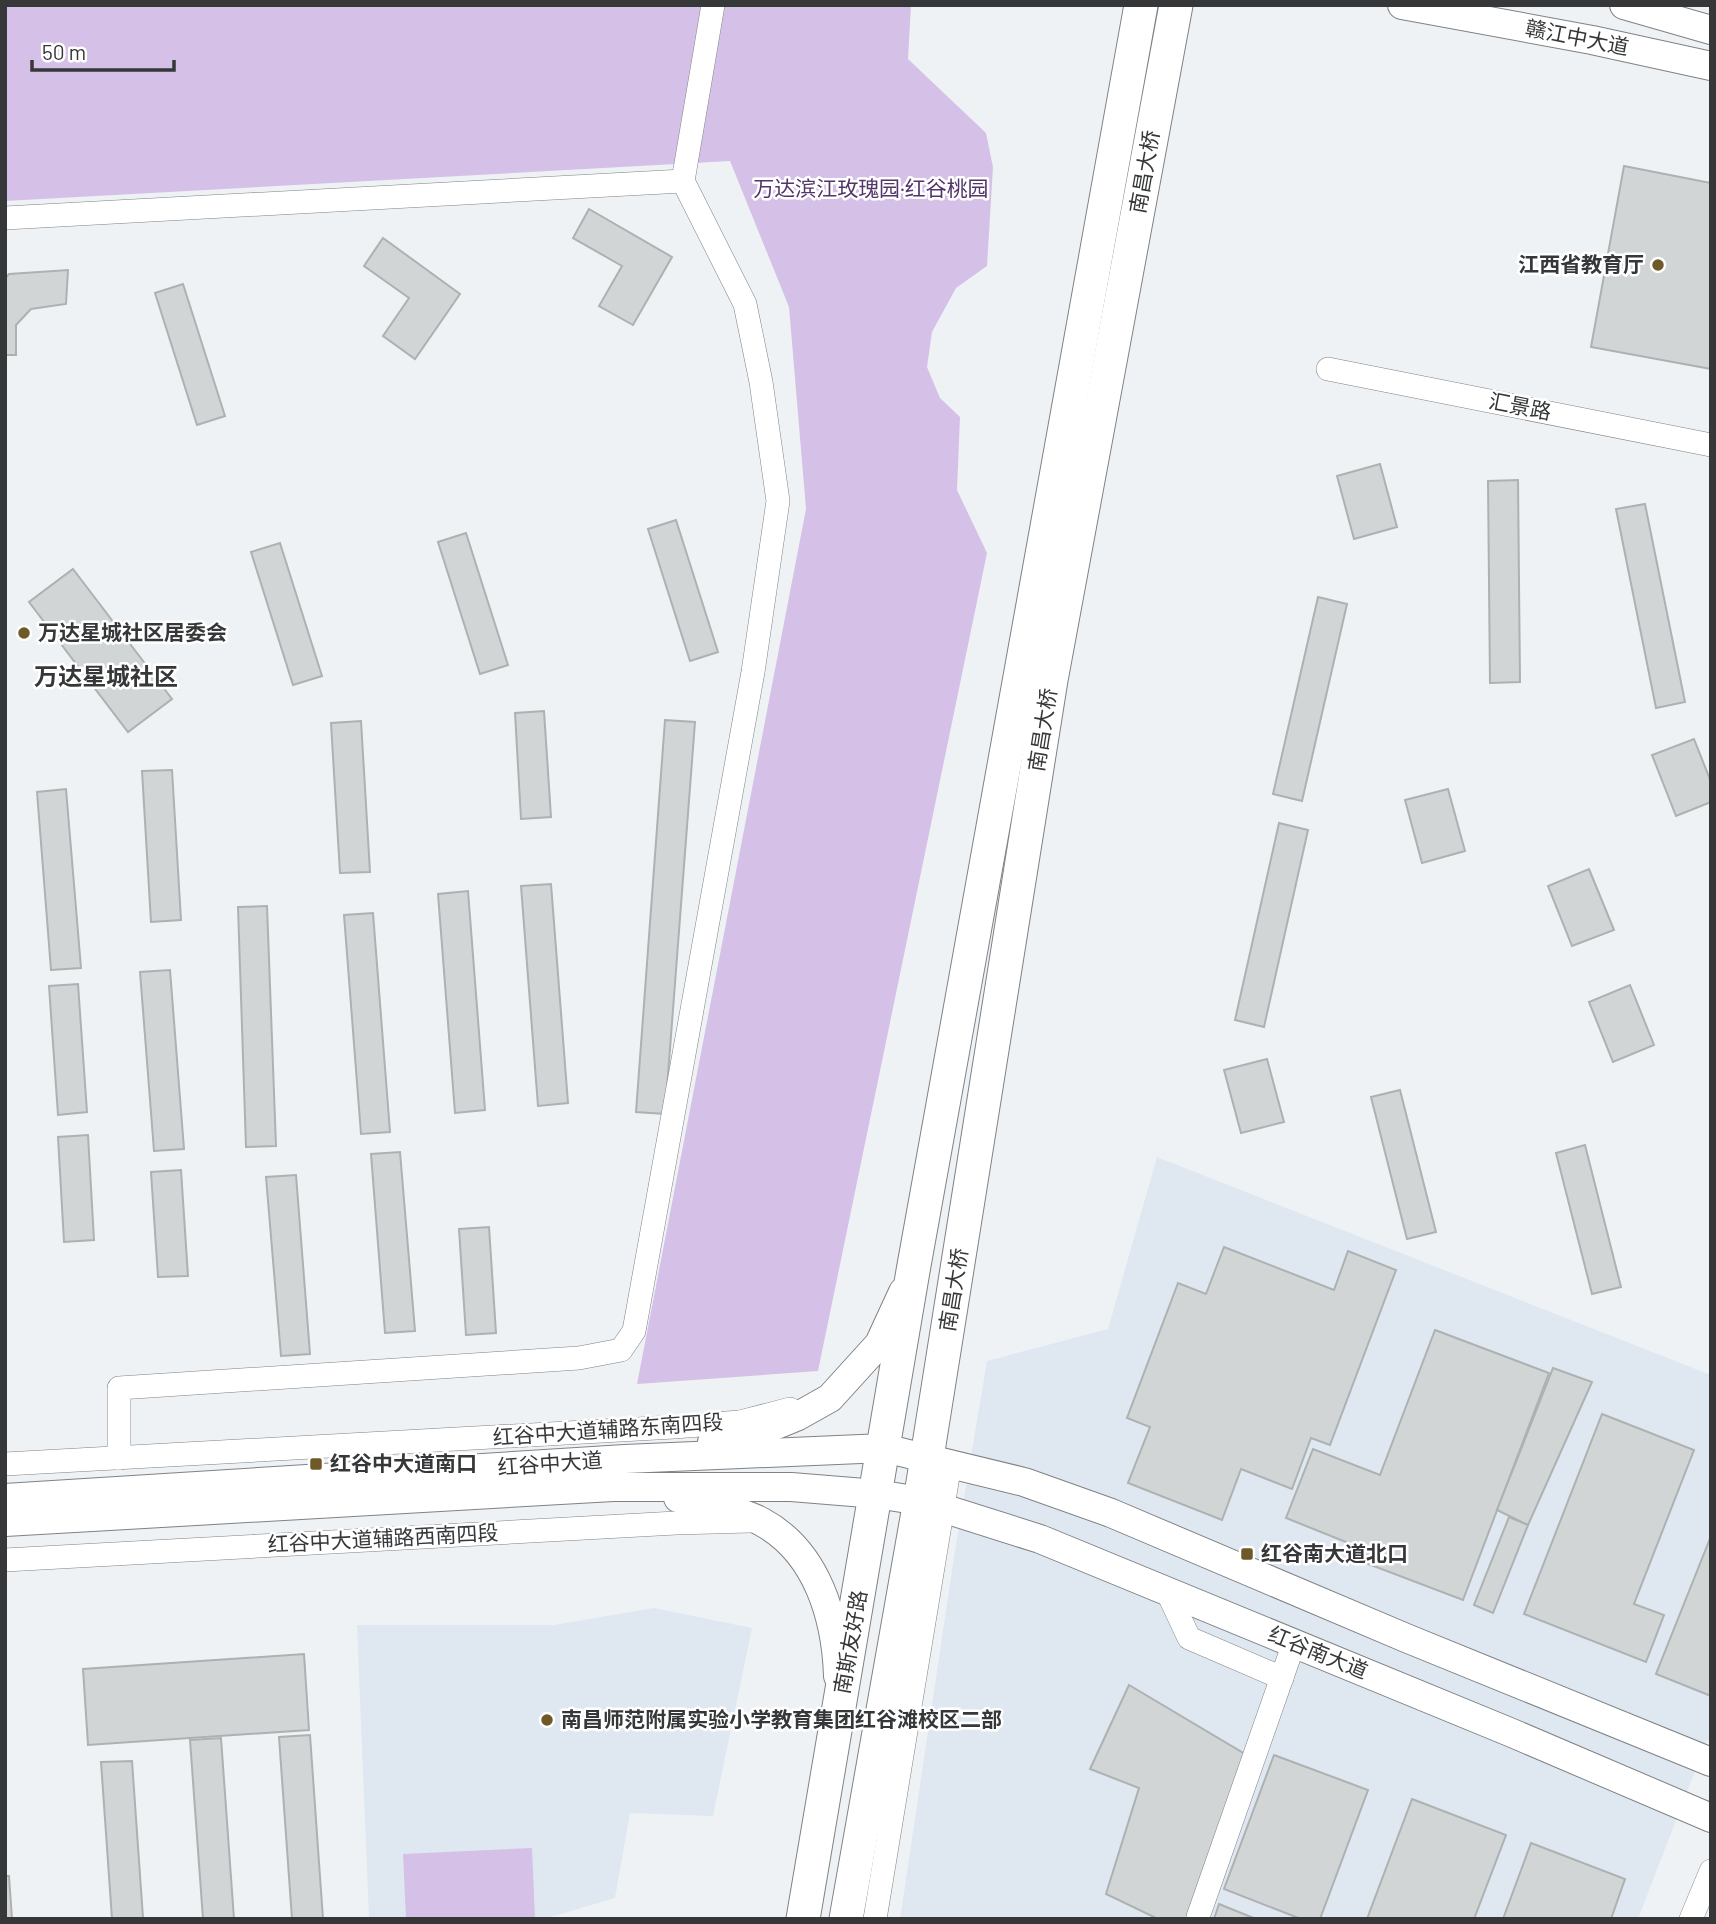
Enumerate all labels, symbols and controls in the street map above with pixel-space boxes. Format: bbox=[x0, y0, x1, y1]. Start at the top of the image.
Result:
street label: 赣江中大道 bbox=[1523, 14, 1631, 59]
scale bar bbox=[32, 28, 173, 72]
text: 50 m bbox=[42, 39, 86, 64]
street label: 南昌大桥 bbox=[1124, 128, 1163, 215]
park label: 万达滨江玫瑰园·红谷桃园 bbox=[753, 175, 989, 200]
place label: 江西省教育厅 bbox=[1518, 251, 1644, 276]
marker: 江西省教育厅 bbox=[1650, 257, 1666, 273]
street label: 汇景路 bbox=[1487, 387, 1554, 424]
place label: 万达星城社区居委会 bbox=[38, 619, 227, 644]
marker: 万达星城社区居委会 bbox=[16, 625, 32, 641]
district label: 万达星城社区 bbox=[34, 661, 178, 690]
street label: 南昌大桥 bbox=[1023, 686, 1060, 773]
street label: 南昌大桥 bbox=[934, 1246, 971, 1333]
street label: 红谷中大道辅路东南四段 bbox=[492, 1408, 724, 1449]
street label: 红谷中大道 bbox=[497, 1446, 603, 1479]
place label: 红谷中大道南口 bbox=[330, 1450, 477, 1475]
marker: 红谷中大道南口 bbox=[308, 1456, 324, 1472]
street label: 红谷中大道辅路西南四段 bbox=[267, 1519, 499, 1556]
place label: 红谷南大道北口 bbox=[1261, 1540, 1408, 1565]
marker: 红谷南大道北口 bbox=[1239, 1546, 1255, 1562]
street label: 南斯友好路 bbox=[828, 1588, 871, 1696]
street label: 红谷南大道 bbox=[1265, 1620, 1372, 1683]
place label: 南昌师范附属实验小学教育集团红谷滩校区二部 bbox=[561, 1706, 1002, 1731]
marker: 南昌师范附属实验小学教育集团红谷滩校区二部 bbox=[539, 1712, 555, 1728]

